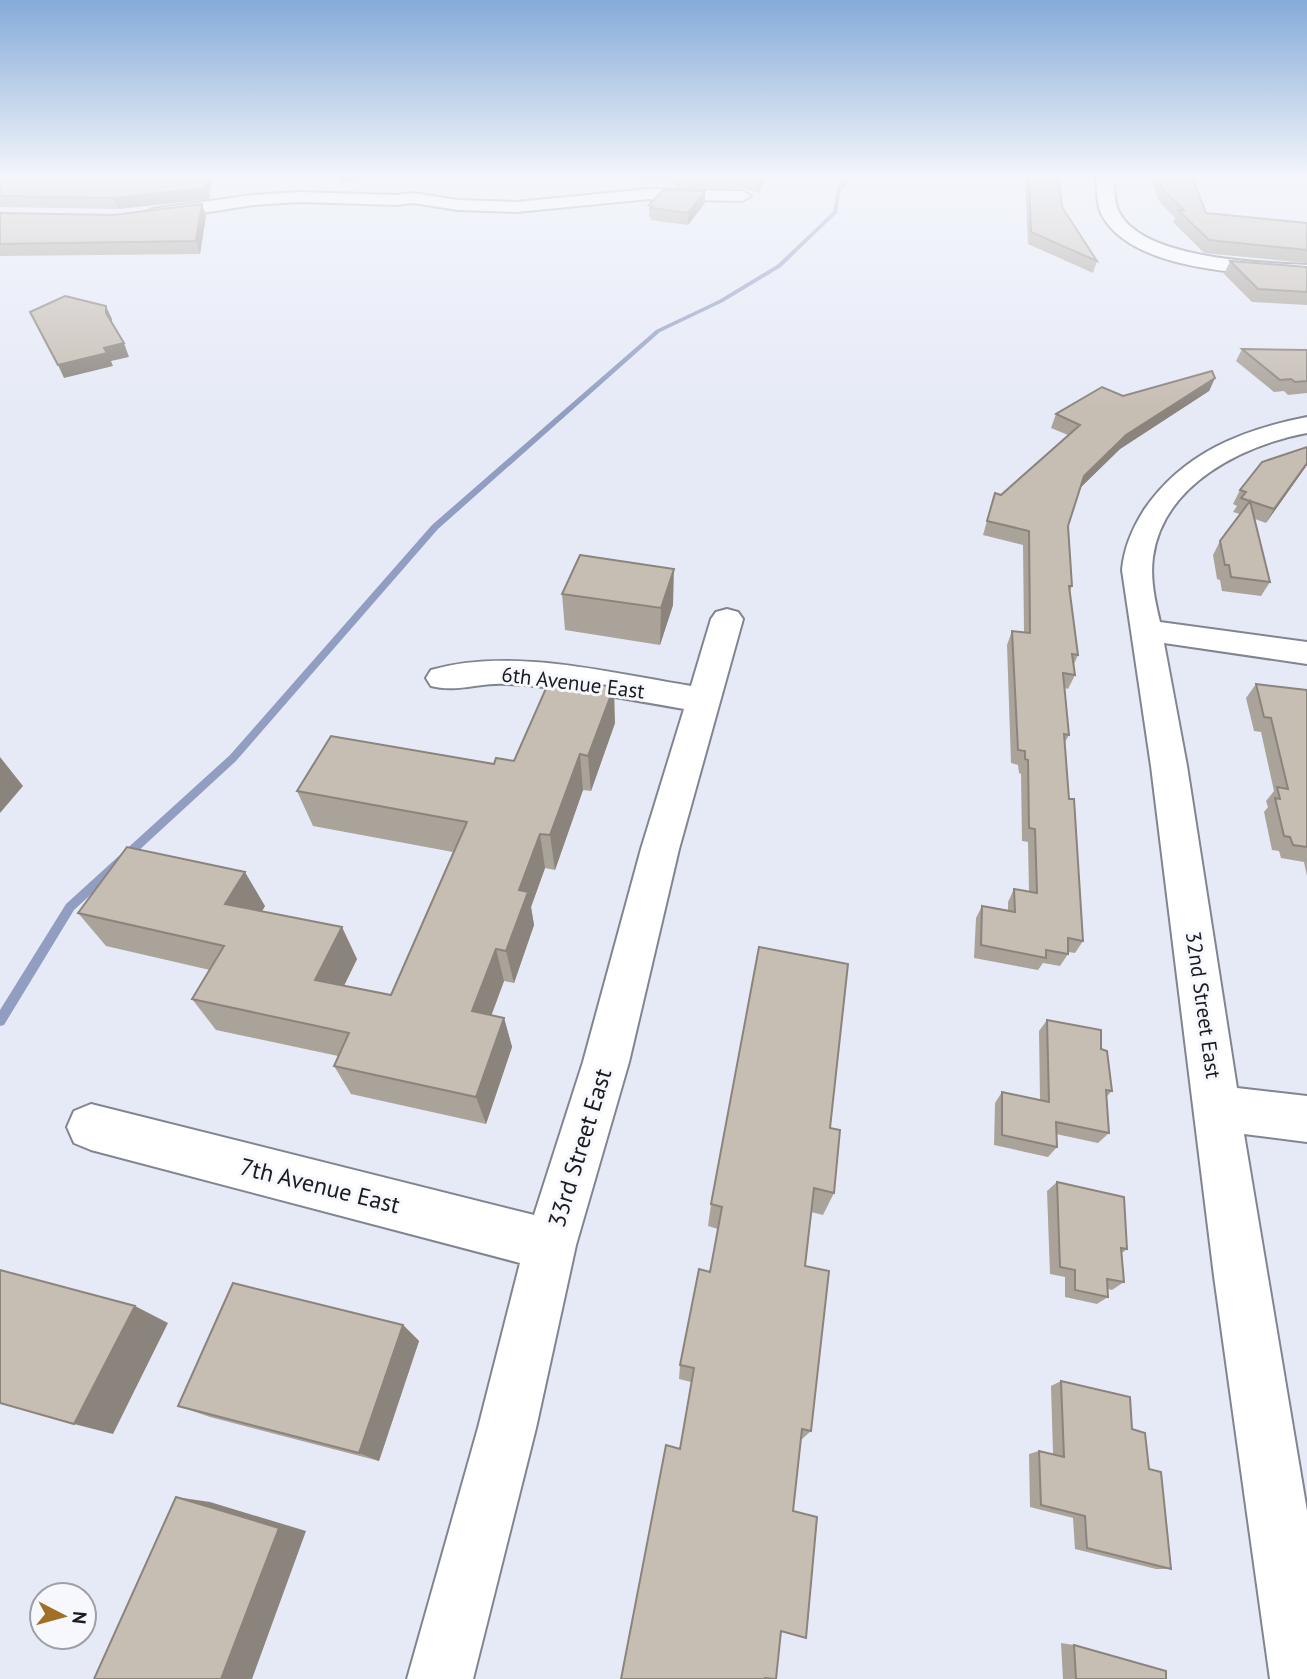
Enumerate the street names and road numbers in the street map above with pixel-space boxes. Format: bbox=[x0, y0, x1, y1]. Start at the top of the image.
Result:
street label: 6th Avenue East bbox=[500, 660, 646, 705]
street label: 32nd Street East bbox=[1180, 930, 1227, 1080]
street label: 33rd Street East bbox=[541, 1065, 618, 1231]
street label: 7th Avenue East bbox=[237, 1151, 403, 1220]

